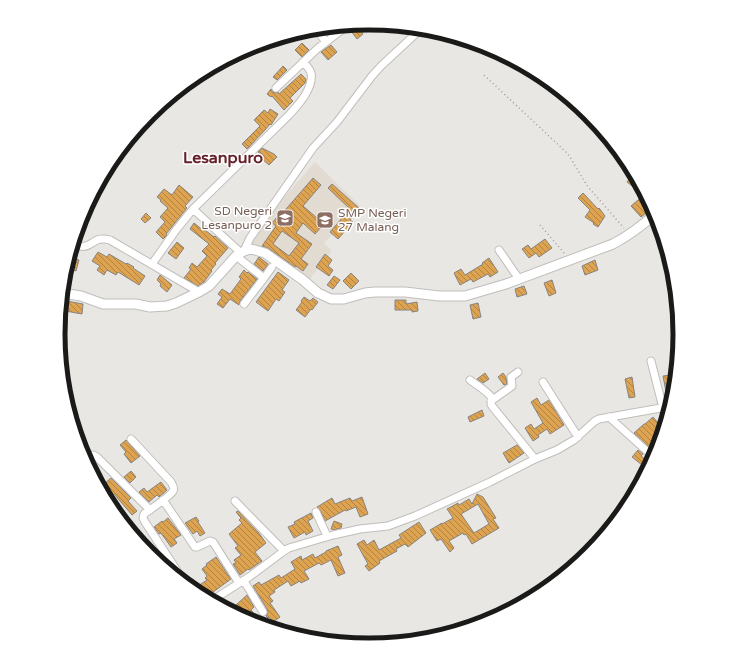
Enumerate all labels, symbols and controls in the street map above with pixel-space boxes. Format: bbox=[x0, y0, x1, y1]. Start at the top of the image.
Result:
district label: Lesanpuro bbox=[183, 148, 263, 168]
place label: SD Negeri Lesanpuro 2 bbox=[201, 204, 272, 232]
place label: SMP Negeri 27 Malang bbox=[338, 206, 406, 234]
school or university icon: SD Negeri Lesanpuro 2 bbox=[275, 208, 295, 228]
school or university icon: SMP Negeri 27 Malang bbox=[315, 210, 335, 230]

